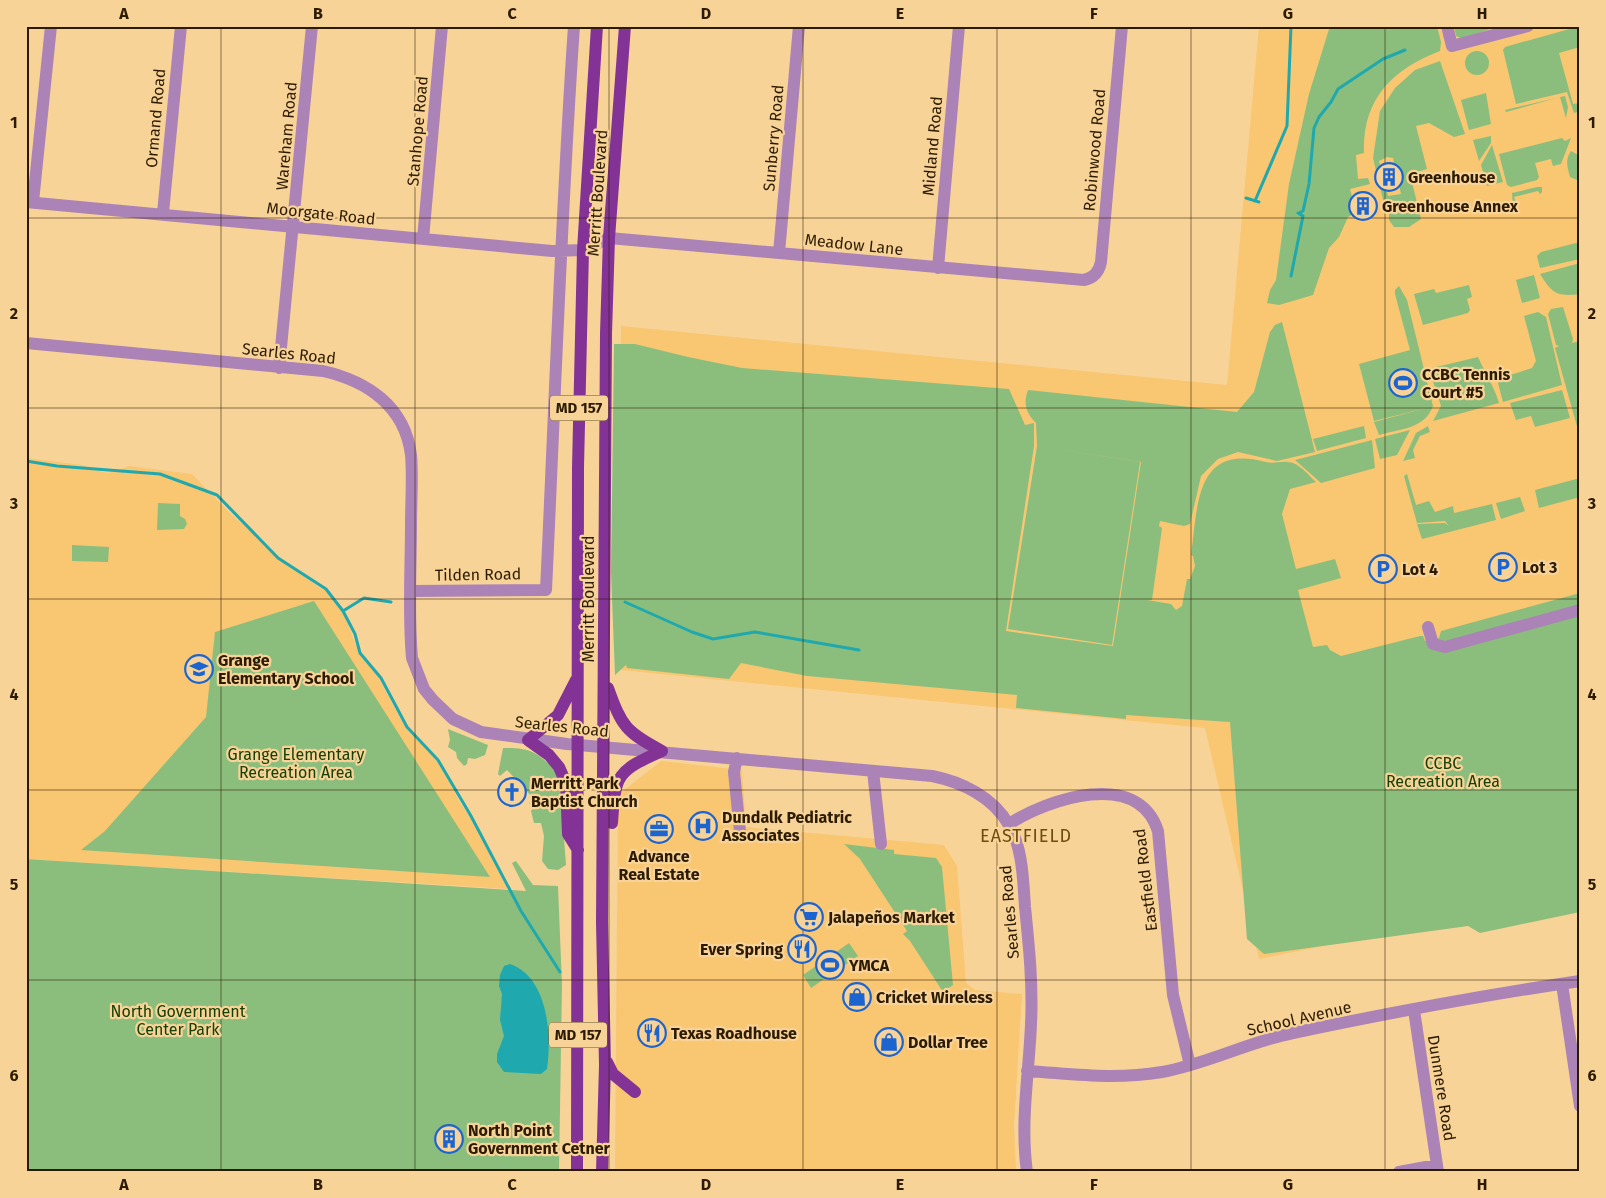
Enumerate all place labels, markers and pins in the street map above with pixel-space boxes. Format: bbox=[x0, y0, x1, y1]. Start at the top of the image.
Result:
building icon: Greenhouse bbox=[1374, 162, 1404, 192]
place label: Greenhouse bbox=[1408, 168, 1496, 187]
building icon: Greenhouse Annex bbox=[1348, 191, 1378, 221]
place label: Greenhouse Annex bbox=[1382, 197, 1519, 216]
place label: CCBC Tennis Court #5 bbox=[1422, 365, 1511, 402]
sports icon: CCBC Tennis Court #5 bbox=[1388, 368, 1418, 398]
parking icon: Lot 3 bbox=[1488, 552, 1518, 582]
parking icon: Lot 4 bbox=[1368, 554, 1398, 584]
place label: Lot 3 bbox=[1522, 558, 1557, 577]
place label: Lot 4 bbox=[1402, 560, 1438, 579]
place label: Grange Elementary School bbox=[218, 651, 354, 688]
school or university icon: Grange Elementary School bbox=[184, 654, 214, 684]
place label: Merritt Park Baptist Church bbox=[531, 774, 638, 811]
church icon: Merritt Park Baptist Church bbox=[497, 777, 527, 807]
place label: Dundalk Pediatric Associates bbox=[721, 808, 852, 845]
hospital icon: Dundalk Pediatric Associates bbox=[688, 811, 718, 841]
office icon: Advance Real Estate bbox=[644, 814, 674, 844]
place label: Advance Real Estate bbox=[619, 847, 700, 884]
supermarket icon: Jalapeños Market bbox=[794, 902, 824, 932]
place label: Jalapeños Market bbox=[827, 908, 956, 927]
restaurant icon: Ever Spring bbox=[787, 934, 817, 964]
place label: Ever Spring bbox=[700, 940, 783, 959]
sports icon: YMCA bbox=[815, 950, 845, 980]
place label: YMCA bbox=[848, 956, 890, 975]
shop icon: Cricket Wireless bbox=[842, 982, 872, 1012]
place label: Cricket Wireless bbox=[876, 988, 993, 1007]
restaurant icon: Texas Roadhouse bbox=[637, 1018, 667, 1048]
place label: Texas Roadhouse bbox=[671, 1024, 797, 1043]
shop icon: Dollar Tree bbox=[874, 1027, 904, 1057]
place label: Dollar Tree bbox=[908, 1033, 988, 1052]
place label: North Point Government Cetner bbox=[468, 1121, 611, 1158]
building icon: North Point Government Cetner bbox=[434, 1124, 464, 1154]

